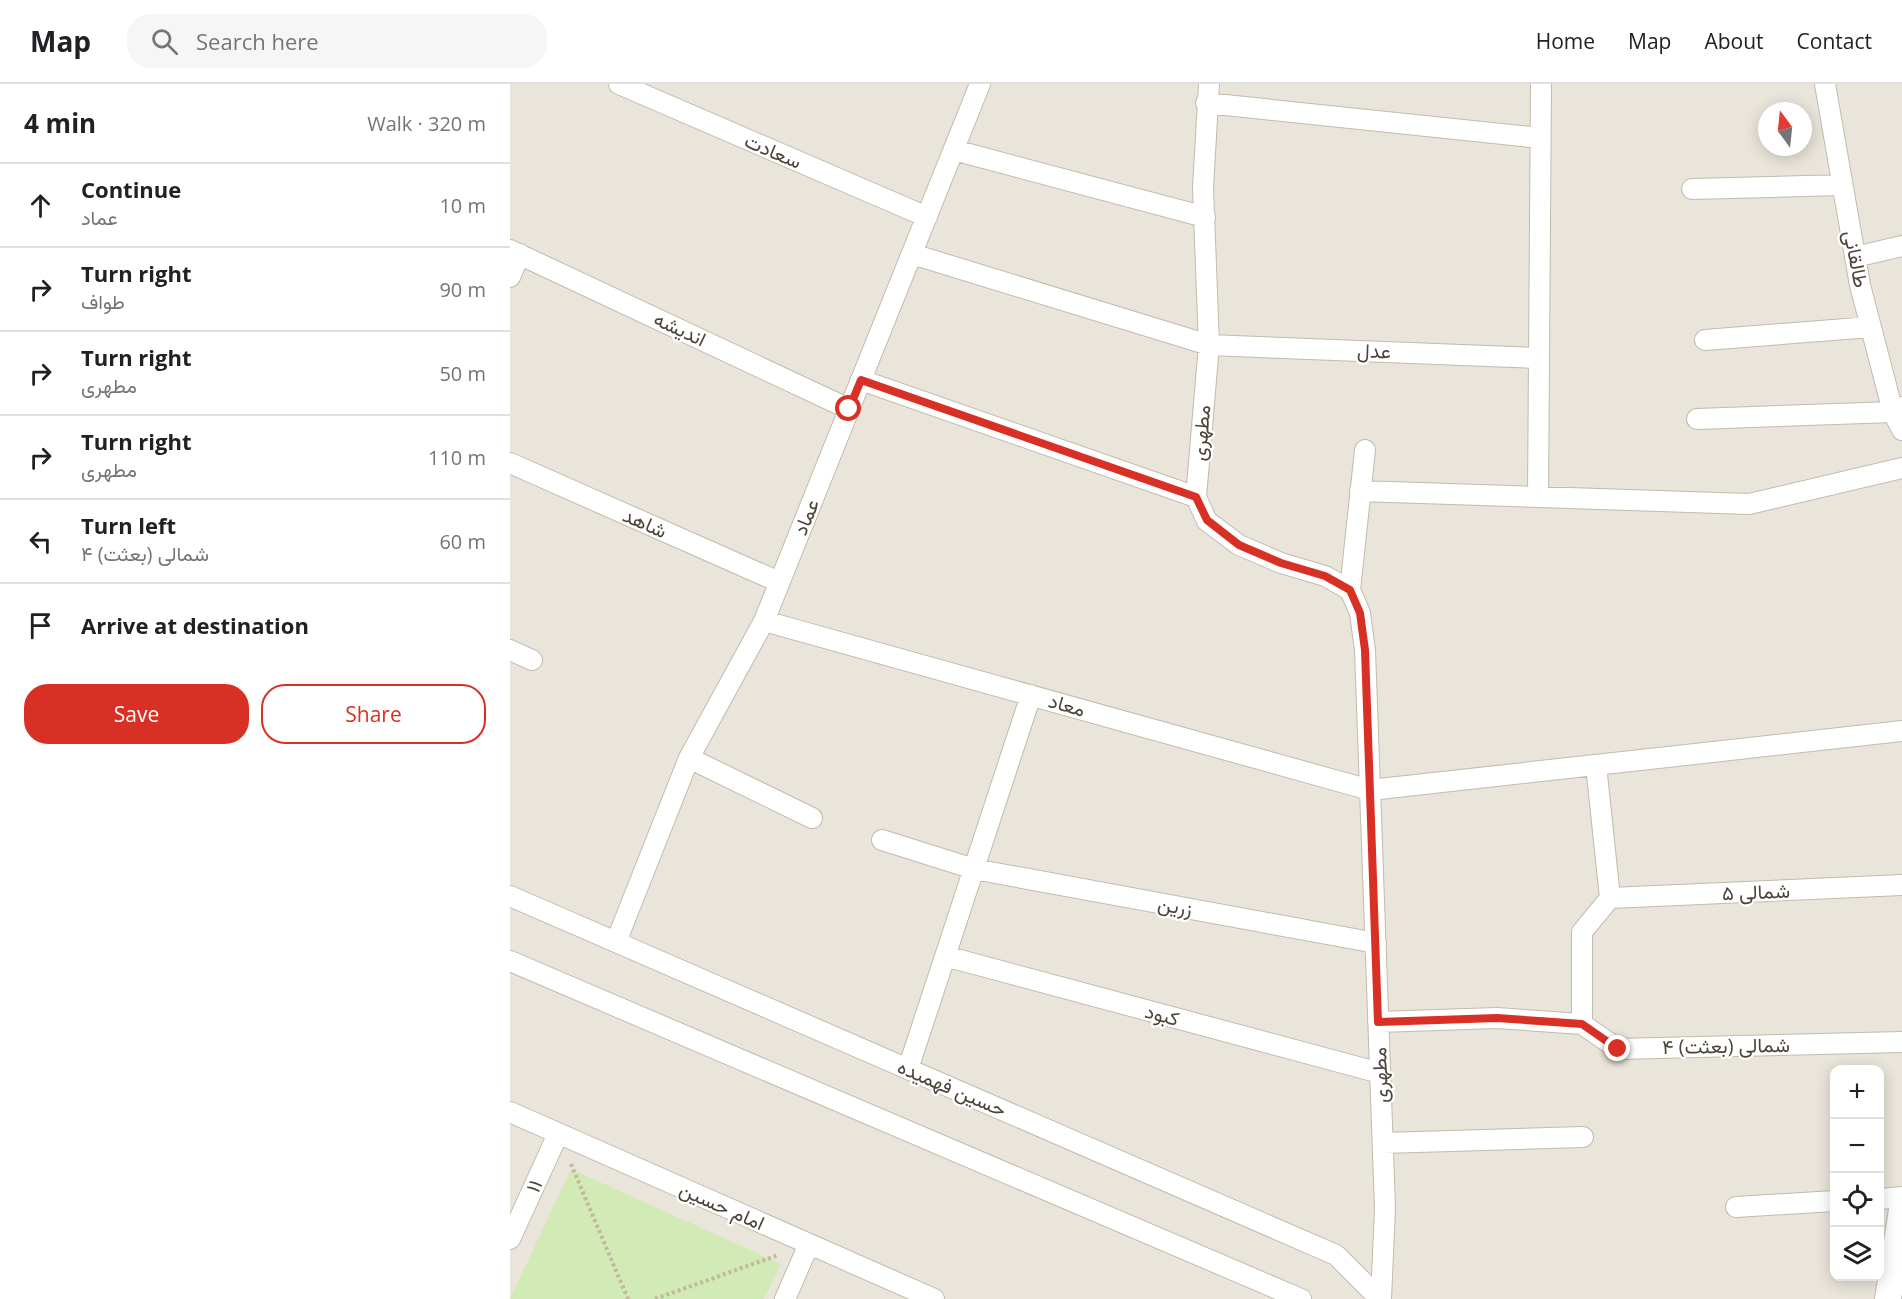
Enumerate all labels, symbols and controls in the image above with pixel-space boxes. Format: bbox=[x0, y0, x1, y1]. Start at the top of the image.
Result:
search box bbox=[127, 14, 547, 68]
text: Map bbox=[30, 22, 91, 60]
icon: search bbox=[148, 25, 181, 58]
text: Search here bbox=[196, 26, 319, 56]
text: Home bbox=[1536, 27, 1595, 55]
text: Map bbox=[1628, 27, 1671, 55]
text: About bbox=[1704, 27, 1764, 55]
text: Contact bbox=[1797, 27, 1872, 55]
north arrow bbox=[1758, 102, 1812, 156]
text: 4 min bbox=[24, 105, 96, 141]
text: Walk · 320 m bbox=[367, 110, 486, 137]
street label: سعادت bbox=[741, 126, 806, 175]
text: Continue bbox=[81, 174, 181, 204]
icon: ahead bbox=[24, 189, 57, 222]
text: 10 m bbox=[439, 192, 486, 219]
text: عماد bbox=[81, 204, 118, 231]
street label: طالقانی bbox=[1838, 228, 1875, 290]
text: Turn right bbox=[81, 258, 192, 288]
icon: right bbox=[24, 273, 57, 306]
text: 90 m bbox=[439, 276, 486, 303]
text: طواف bbox=[81, 288, 125, 315]
street label: اندیشه bbox=[650, 305, 711, 352]
street label: عدل bbox=[1357, 336, 1391, 365]
text: Turn right bbox=[81, 342, 192, 372]
icon: right bbox=[24, 357, 57, 390]
text: 50 m bbox=[439, 360, 486, 387]
text: مطهری bbox=[81, 372, 137, 399]
route start bbox=[835, 395, 861, 421]
street label: مطهری bbox=[1185, 404, 1216, 462]
text: Turn right bbox=[81, 426, 192, 456]
icon: right bbox=[24, 441, 57, 474]
text: 110 m bbox=[428, 444, 486, 471]
text: مطهری bbox=[81, 456, 137, 483]
street label: عماد bbox=[786, 495, 825, 539]
street label: شاهد bbox=[619, 501, 671, 544]
text: Turn left bbox=[81, 510, 176, 540]
icon: left bbox=[24, 525, 57, 558]
text: 60 m bbox=[439, 528, 486, 555]
text: ۴ شمالی (بعثت) bbox=[81, 540, 209, 567]
icon: arrive bbox=[24, 609, 57, 642]
text: Arrive at destination bbox=[81, 610, 309, 640]
button: Save bbox=[24, 684, 249, 744]
button: Share bbox=[261, 684, 486, 744]
street label: معاد bbox=[1046, 686, 1089, 723]
street label: ۵ شمالی bbox=[1721, 877, 1791, 906]
street label: زرین bbox=[1156, 889, 1195, 922]
street label: کبود bbox=[1142, 997, 1182, 1032]
street label: ۴ شمالی (بعثت) bbox=[1662, 1031, 1790, 1060]
route end bbox=[1604, 1035, 1630, 1061]
street label: مطهری bbox=[1365, 1047, 1394, 1103]
street label: حسین فهمیده bbox=[894, 1053, 1011, 1123]
map controls bbox=[1830, 1065, 1884, 1281]
button: + bbox=[1830, 1065, 1884, 1119]
button: − bbox=[1830, 1119, 1884, 1173]
button: locate bbox=[1830, 1173, 1884, 1227]
street label: ۱۱ bbox=[519, 1175, 548, 1197]
street label: امام حسین bbox=[675, 1175, 769, 1236]
button: layers bbox=[1830, 1227, 1884, 1281]

